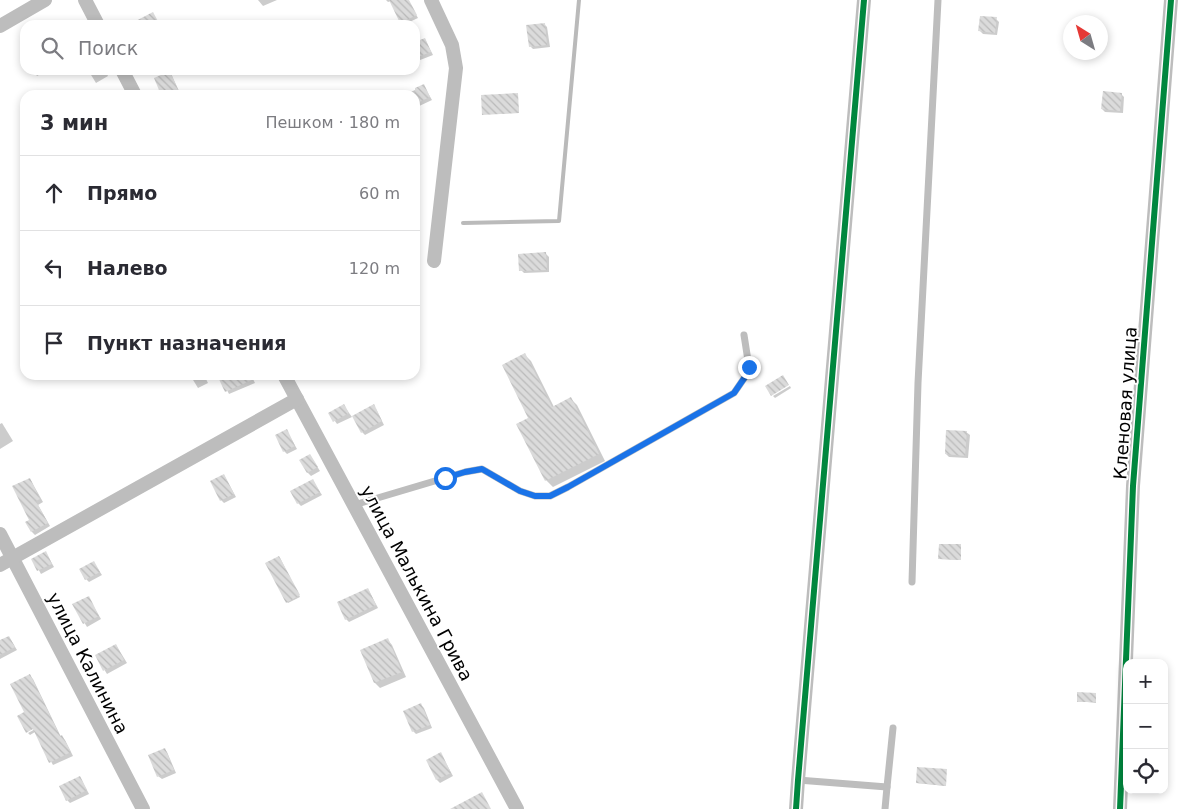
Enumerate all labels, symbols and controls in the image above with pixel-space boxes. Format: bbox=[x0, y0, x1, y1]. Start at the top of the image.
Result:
north arrow bbox=[1063, 15, 1108, 60]
search box bbox=[20, 20, 420, 75]
icon: search bbox=[38, 34, 66, 62]
text: Поиск bbox=[78, 37, 138, 59]
text: 3 мин bbox=[40, 111, 108, 135]
text: Пешком · 180 m bbox=[265, 113, 400, 132]
icon: ahead bbox=[40, 179, 68, 207]
text: Прямо bbox=[87, 182, 157, 204]
text: 60 m bbox=[359, 184, 400, 203]
icon: left bbox=[40, 254, 68, 282]
text: Налево bbox=[87, 257, 168, 279]
text: 120 m bbox=[349, 259, 400, 278]
street label: Кленовая улица bbox=[1109, 326, 1141, 480]
icon: arrive bbox=[40, 329, 68, 357]
text: Пункт назначения bbox=[87, 332, 286, 354]
route end bbox=[738, 356, 761, 379]
route start bbox=[434, 467, 457, 490]
street label: улица Малькина Грива bbox=[356, 482, 478, 684]
street label: улица Калинина bbox=[43, 589, 133, 737]
map controls bbox=[1123, 659, 1168, 794]
button: + bbox=[1123, 659, 1168, 704]
button: − bbox=[1123, 704, 1168, 749]
button: locate bbox=[1123, 749, 1168, 794]

